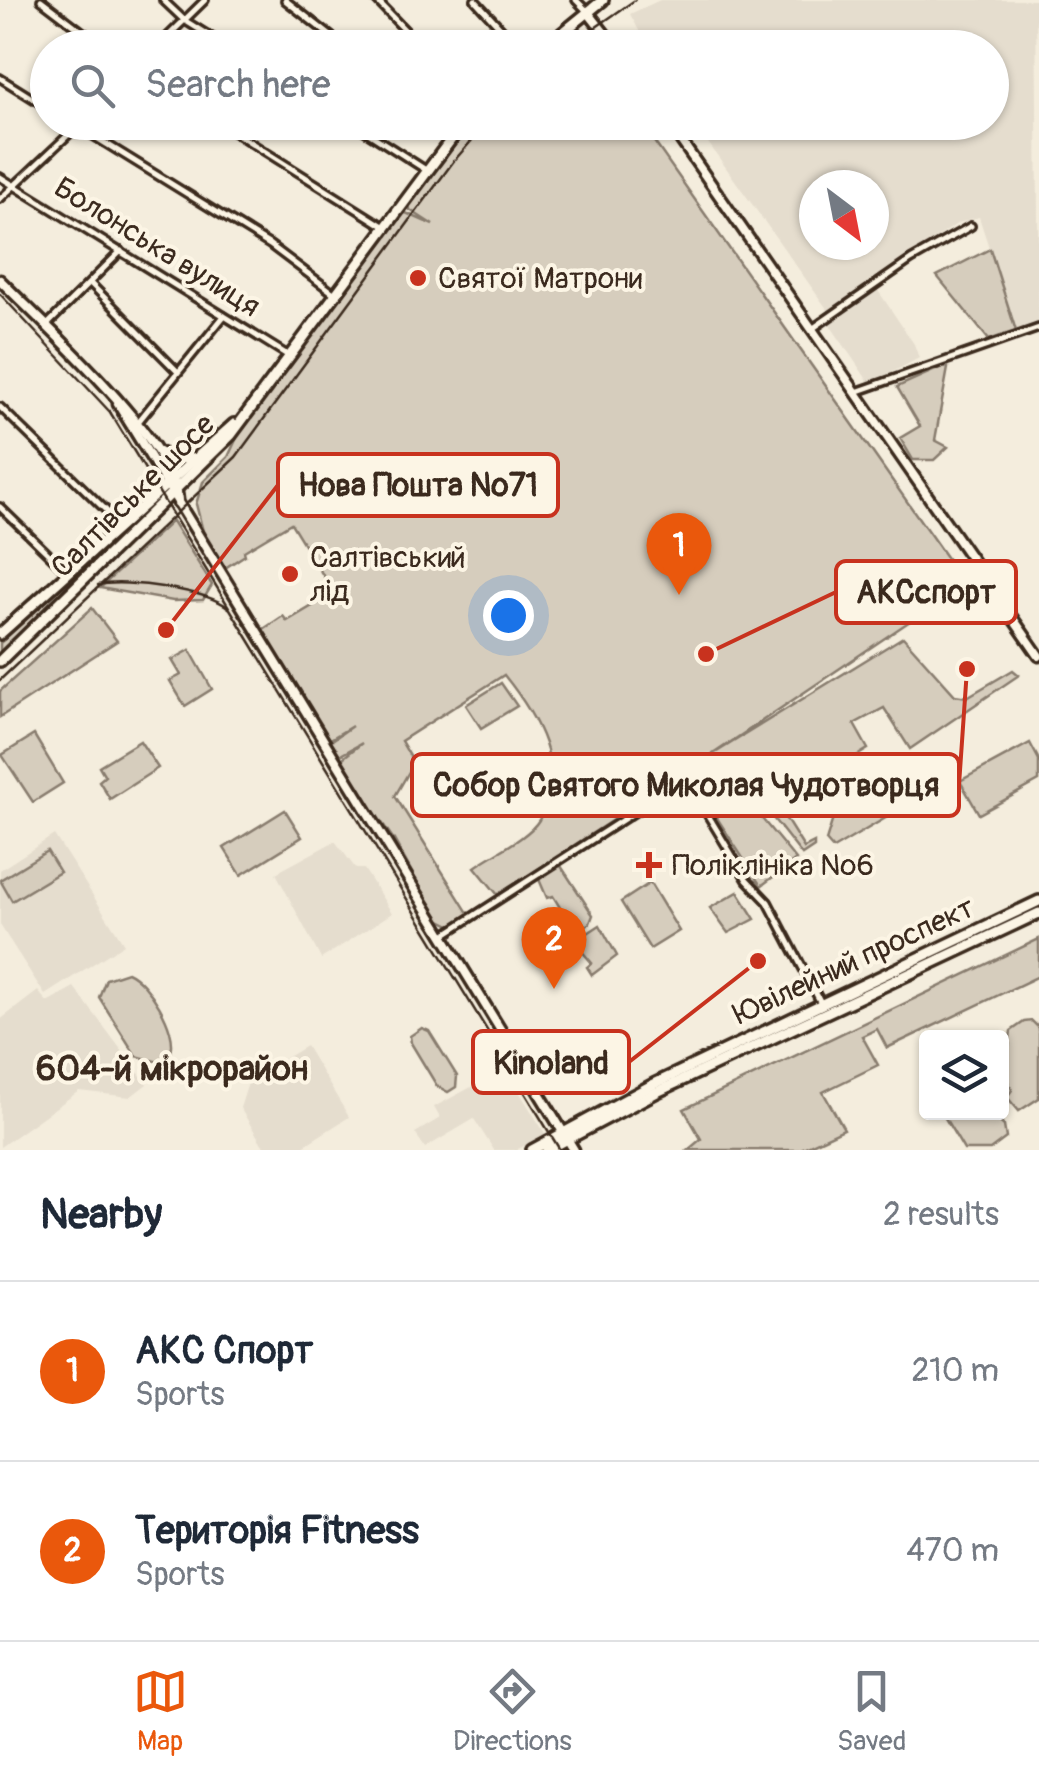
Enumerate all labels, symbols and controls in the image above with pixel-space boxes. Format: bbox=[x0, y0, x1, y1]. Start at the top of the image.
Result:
search box bbox=[30, 30, 1009, 140]
icon: search bbox=[65, 58, 120, 113]
text: Search here bbox=[145, 61, 331, 109]
street label: Болонська вулиця bbox=[47, 169, 267, 325]
north arrow bbox=[799, 170, 889, 260]
place label: Святої Матрони bbox=[438, 260, 642, 297]
marker: Святої Матрони bbox=[407, 267, 429, 289]
street label: Салтівське шосе bbox=[43, 406, 223, 586]
callout: Нова Пошта №71 bbox=[278, 454, 558, 516]
text: Нова Пошта №71 bbox=[298, 466, 538, 506]
pin: 1 bbox=[646, 512, 712, 595]
place label: Салтівський лід bbox=[310, 539, 466, 610]
callout: АКСспорт bbox=[836, 561, 1016, 623]
marker: Салтівський лід bbox=[279, 563, 301, 585]
text: АКСспорт bbox=[856, 573, 997, 613]
your location bbox=[483, 590, 534, 641]
callout: Собор Святого Миколая Чудотворця bbox=[412, 754, 959, 816]
text: Собор Святого Миколая Чудотворця bbox=[433, 766, 939, 806]
place label: Поліклініка №6 bbox=[672, 847, 874, 884]
marker: Поліклініка №6 bbox=[636, 852, 662, 878]
street label: Ювілейний проспект bbox=[728, 889, 980, 1033]
pin: 2 bbox=[522, 906, 586, 989]
map controls bbox=[919, 1030, 1009, 1120]
button: layers bbox=[919, 1030, 1009, 1120]
callout: Kinoland bbox=[473, 1031, 629, 1093]
text: Kinoland bbox=[493, 1044, 609, 1084]
district label: 604-й мікрорайон bbox=[36, 1047, 308, 1091]
text: Nearby bbox=[40, 1189, 162, 1241]
text: 2 results bbox=[883, 1195, 999, 1235]
text: АКС Спорт bbox=[135, 1327, 313, 1375]
text: 1 bbox=[66, 1351, 79, 1391]
text: 210 m bbox=[911, 1351, 999, 1391]
text: Sports bbox=[135, 1375, 225, 1415]
text: Територія Fitness bbox=[135, 1507, 419, 1555]
text: 2 bbox=[64, 1531, 81, 1571]
text: 470 m bbox=[906, 1531, 999, 1571]
text: Sports bbox=[135, 1555, 225, 1595]
tab: Map bbox=[133, 1664, 188, 1759]
tab: Directions bbox=[453, 1664, 572, 1759]
tab: Saved bbox=[837, 1664, 906, 1759]

